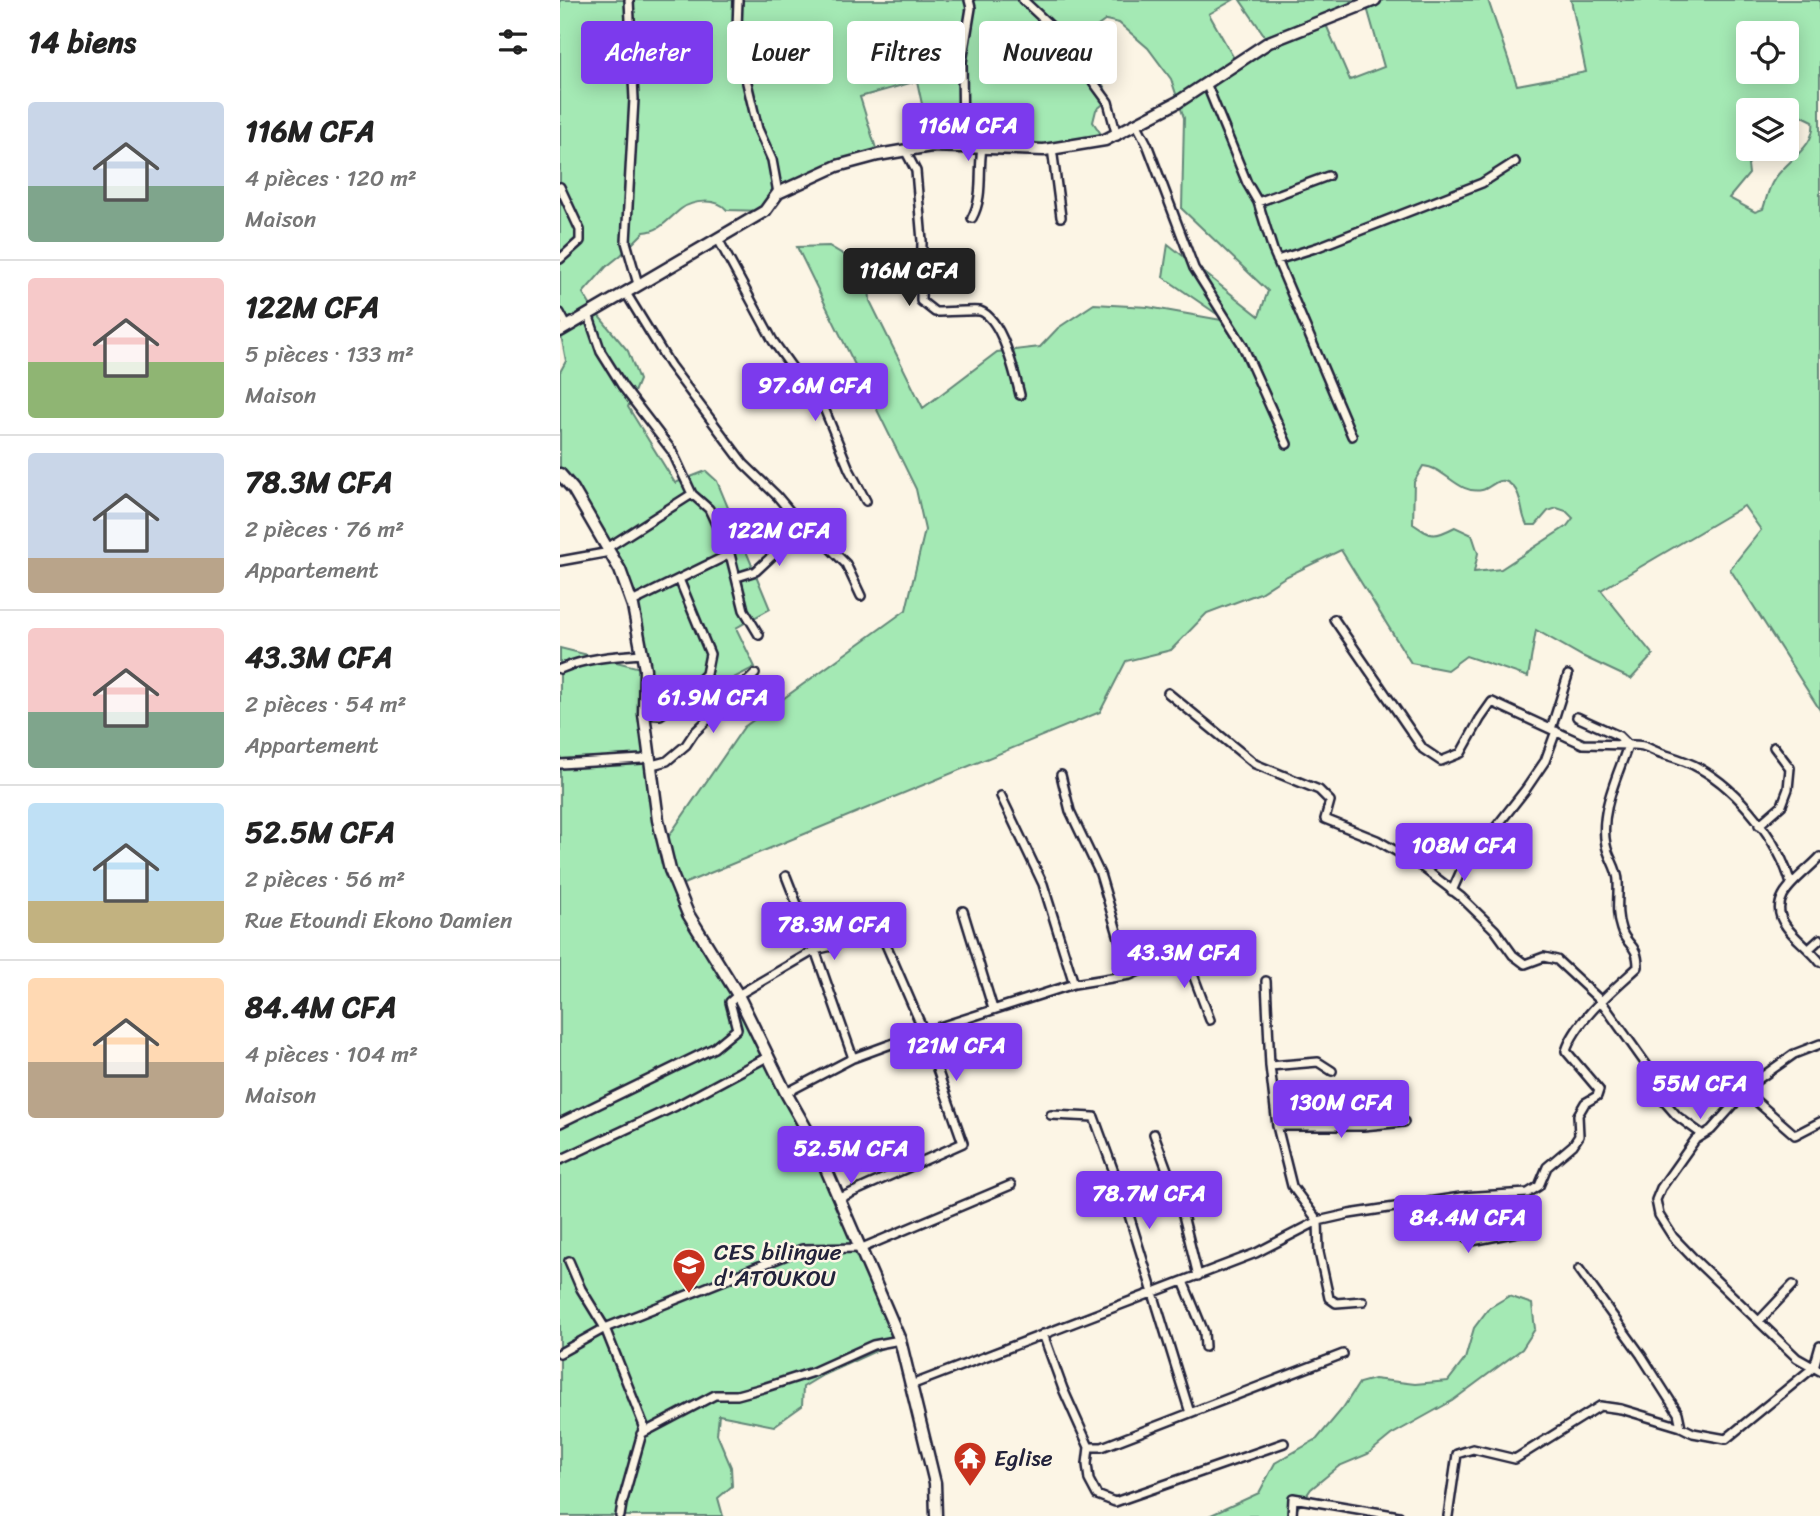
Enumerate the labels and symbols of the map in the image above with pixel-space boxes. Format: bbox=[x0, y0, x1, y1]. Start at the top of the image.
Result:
pin: 116M CFA bbox=[896, 104, 1040, 163]
pin: 116M CFA bbox=[837, 248, 981, 308]
pin: 97.6M CFA bbox=[735, 364, 895, 423]
pin: 122M CFA bbox=[707, 508, 851, 568]
pin: 61.9M CFA bbox=[633, 676, 793, 735]
pin: 108M CFA bbox=[1392, 824, 1536, 883]
pin: 78.3M CFA bbox=[754, 902, 914, 962]
pin: 43.3M CFA bbox=[1104, 930, 1264, 990]
pin: 121M CFA bbox=[884, 1024, 1028, 1083]
pin: 55M CFA bbox=[1635, 1062, 1765, 1121]
pin: 130M CFA bbox=[1269, 1080, 1413, 1140]
pin: 52.5M CFA bbox=[771, 1126, 931, 1186]
pin: 78.7M CFA bbox=[1069, 1172, 1229, 1231]
pin: 84.4M CFA bbox=[1388, 1196, 1548, 1255]
place label: CES bilingue d'ATOUKOU bbox=[714, 1232, 842, 1299]
school or university icon: CES bilingue d'ATOUKOU bbox=[670, 1246, 708, 1295]
place label: Eglise bbox=[994, 1438, 1053, 1479]
temple icon: Eglise bbox=[951, 1439, 989, 1488]

